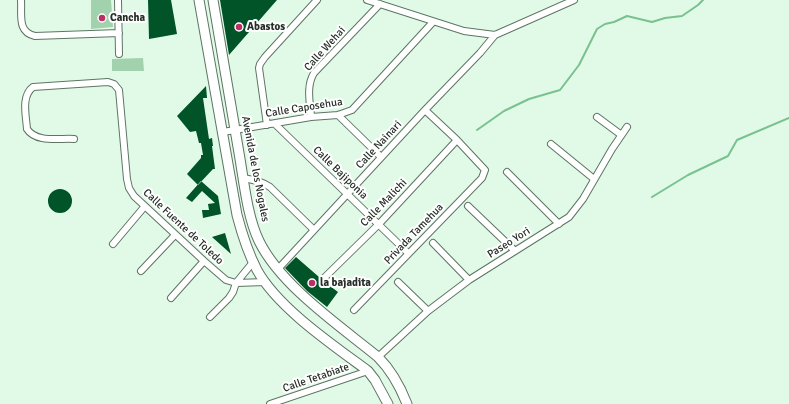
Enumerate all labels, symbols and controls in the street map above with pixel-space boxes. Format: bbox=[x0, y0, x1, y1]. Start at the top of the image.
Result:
place label: Cancha bbox=[110, 11, 145, 25]
marker: Cancha bbox=[97, 13, 107, 23]
place label: Abastos bbox=[247, 20, 285, 34]
marker: Abastos bbox=[234, 22, 244, 32]
street label: Calle Wehai bbox=[302, 24, 348, 74]
street label: Calle Caposehua bbox=[264, 95, 344, 121]
street label: Avenida de los Nogales bbox=[238, 115, 272, 223]
street label: Calle Nainari bbox=[353, 118, 405, 172]
street label: Calle Bajiponia bbox=[310, 144, 370, 202]
street label: Calle Malichi bbox=[358, 176, 410, 230]
street label: Calle Fuente de Toledo bbox=[140, 186, 226, 268]
street label: Privada Tamehua bbox=[382, 201, 446, 267]
street label: Paseo Yori bbox=[485, 225, 533, 261]
place label: la bajadita bbox=[320, 276, 371, 290]
marker: la bajadita bbox=[307, 278, 317, 288]
street label: Calle Tetabiate bbox=[281, 360, 351, 396]

